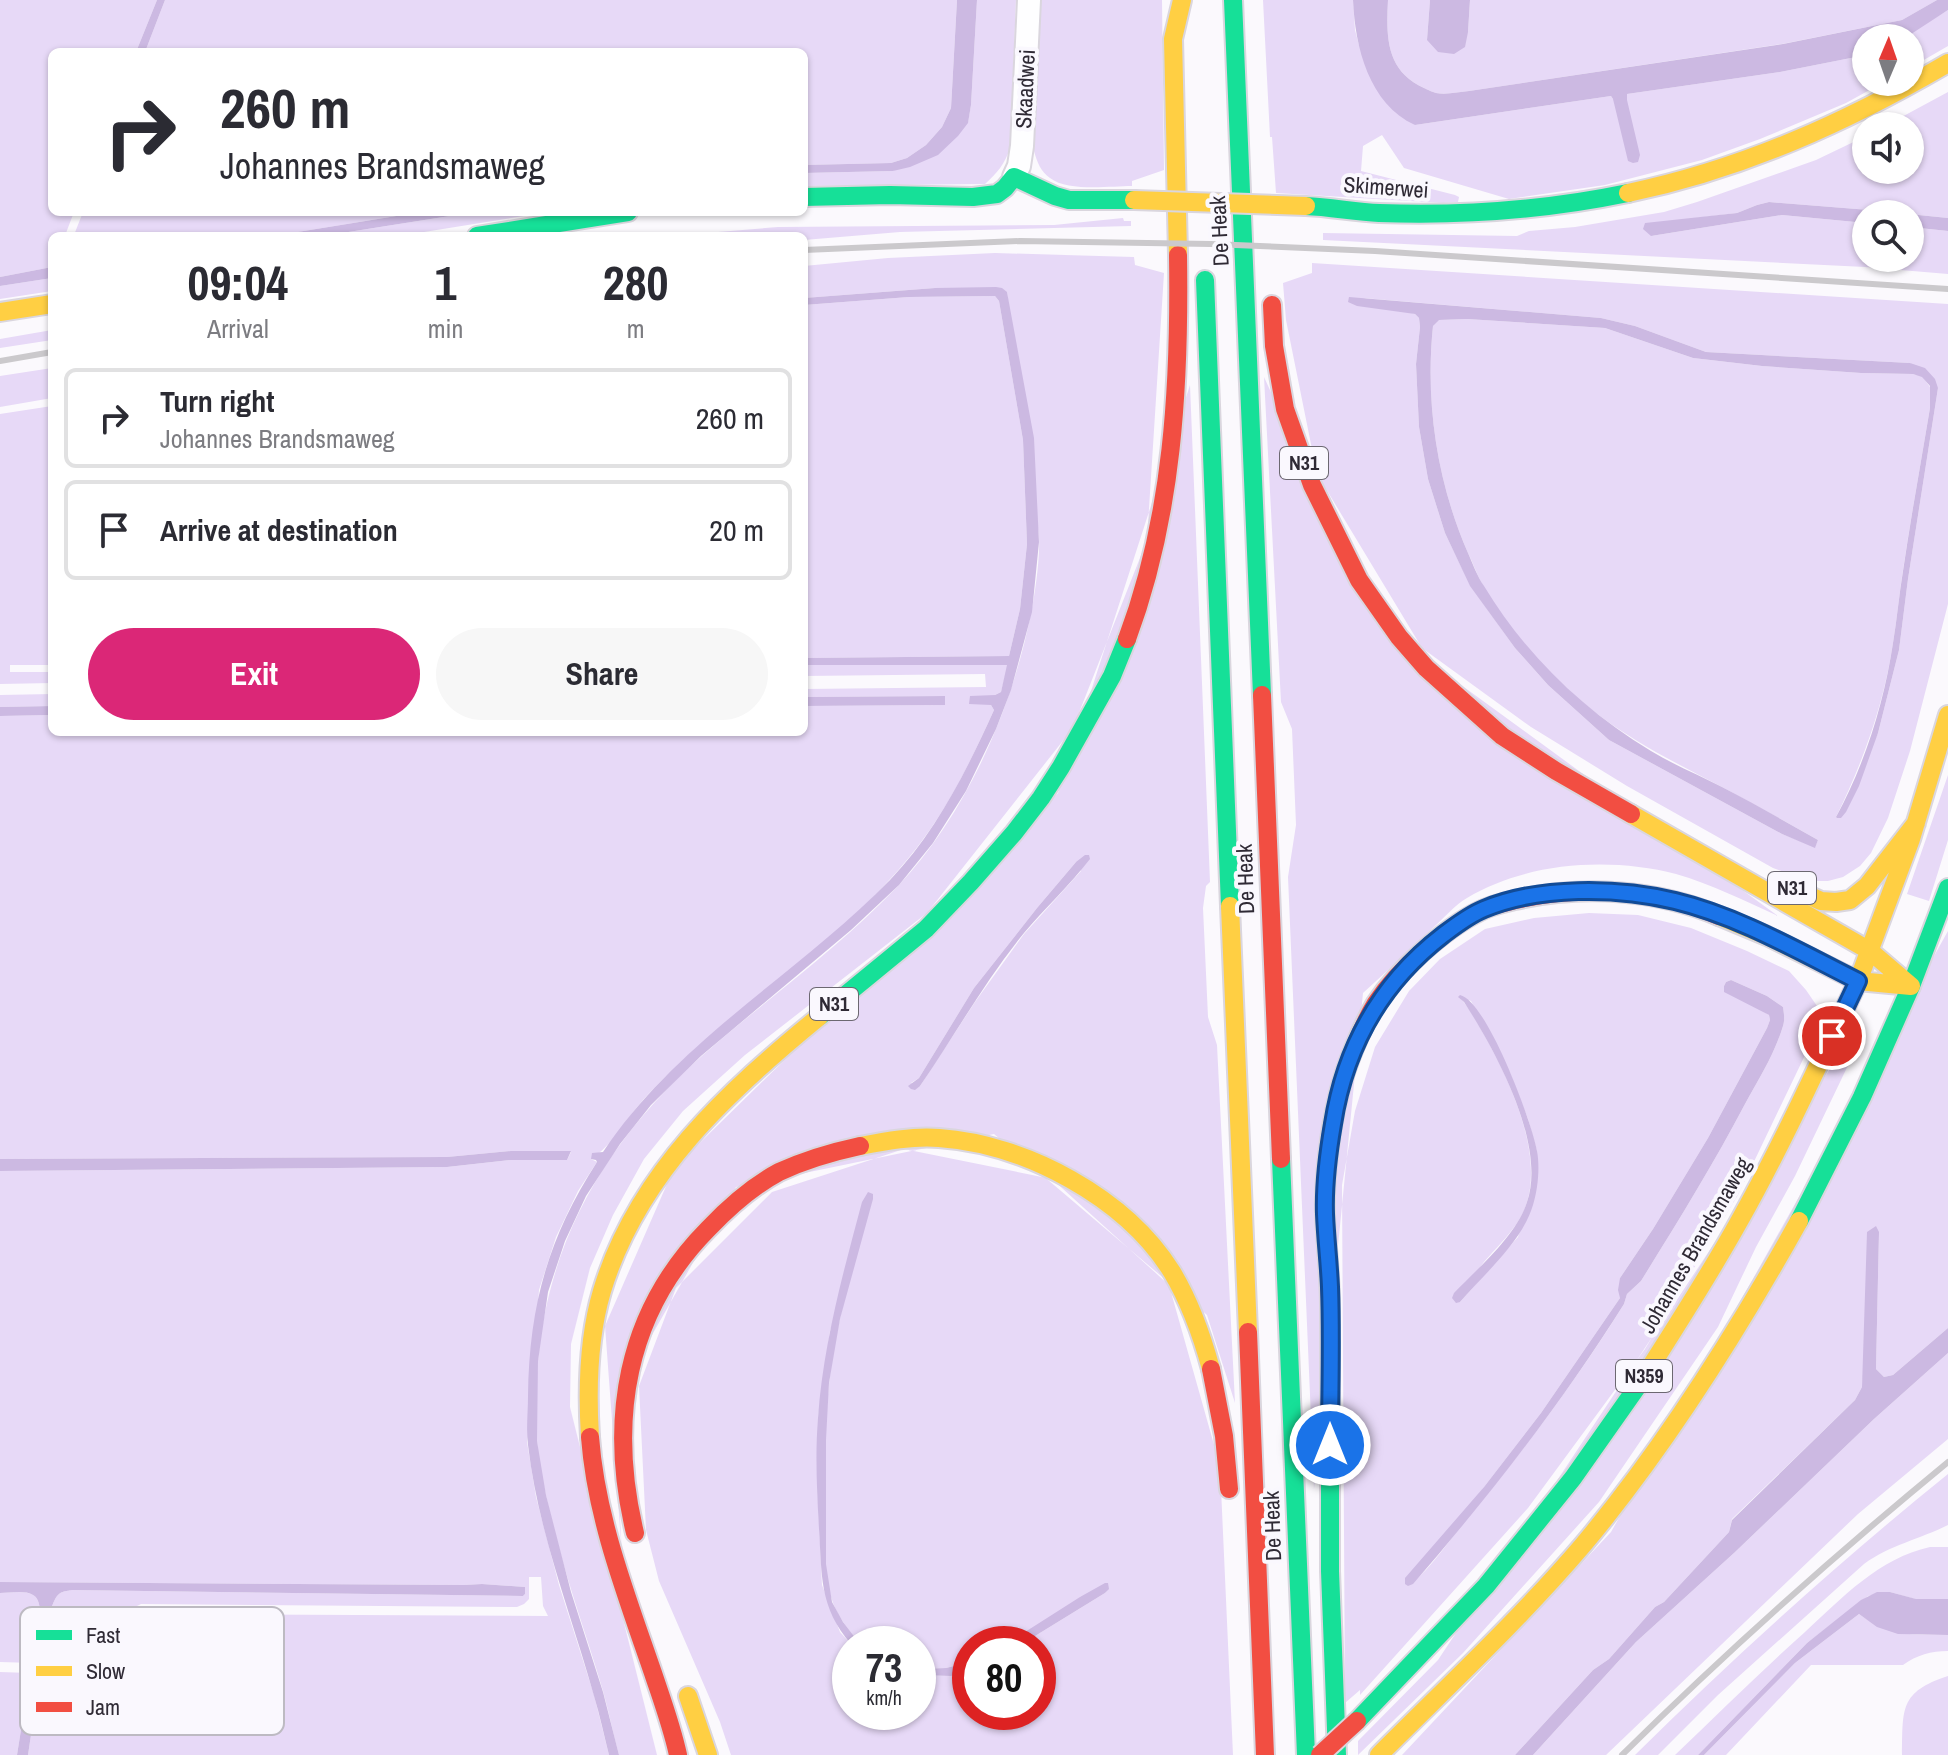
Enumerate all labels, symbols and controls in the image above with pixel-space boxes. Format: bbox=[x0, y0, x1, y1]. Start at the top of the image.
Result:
north arrow bbox=[1852, 24, 1924, 96]
map controls bbox=[1852, 24, 1924, 272]
street label: Skaadwei bbox=[1008, 49, 1042, 129]
text: 260 m bbox=[220, 70, 350, 145]
icon: right bbox=[88, 80, 192, 184]
button: sound bbox=[1852, 112, 1924, 184]
text: Johannes Brandsmaweg bbox=[220, 142, 545, 190]
street label: Skimerwei bbox=[1342, 169, 1430, 205]
street label: De Heak bbox=[1202, 194, 1236, 267]
button: search bbox=[1852, 200, 1924, 272]
text: 09:04 bbox=[188, 250, 288, 315]
text: 1 bbox=[435, 250, 456, 315]
text: 280 bbox=[603, 250, 668, 315]
text: Arrival bbox=[207, 311, 269, 346]
text: min bbox=[428, 311, 463, 346]
text: m bbox=[627, 311, 645, 346]
text: Turn right bbox=[160, 381, 274, 421]
icon: right bbox=[92, 396, 136, 440]
text: 260 m bbox=[696, 398, 764, 438]
text: Johannes Brandsmaweg bbox=[160, 421, 395, 456]
road number: N31 bbox=[1280, 447, 1328, 479]
icon: arrive bbox=[92, 508, 136, 552]
text: Arrive at destination bbox=[160, 510, 398, 550]
text: 20 m bbox=[709, 510, 764, 550]
button: Exit bbox=[88, 628, 420, 720]
button: Share bbox=[436, 628, 768, 720]
street label: De Heak bbox=[1229, 842, 1261, 915]
road number: N31 bbox=[1768, 872, 1816, 904]
road number: N31 bbox=[810, 988, 858, 1020]
pin bbox=[1798, 1002, 1866, 1070]
icon: arrive bbox=[1810, 1014, 1854, 1058]
street label: Johannes Brandsmaweg bbox=[1632, 1152, 1758, 1338]
road number: N359 bbox=[1616, 1360, 1672, 1392]
position arrow bbox=[1288, 1403, 1372, 1487]
street label: De Heak bbox=[1256, 1489, 1288, 1562]
legend bbox=[20, 1607, 284, 1735]
text: Fast bbox=[86, 1620, 120, 1650]
speed limit sign: 80 bbox=[952, 1626, 1056, 1730]
text: 73 bbox=[866, 1641, 902, 1694]
text: Slow bbox=[86, 1656, 125, 1686]
text: km/h bbox=[866, 1684, 902, 1711]
text: Jam bbox=[86, 1692, 120, 1722]

